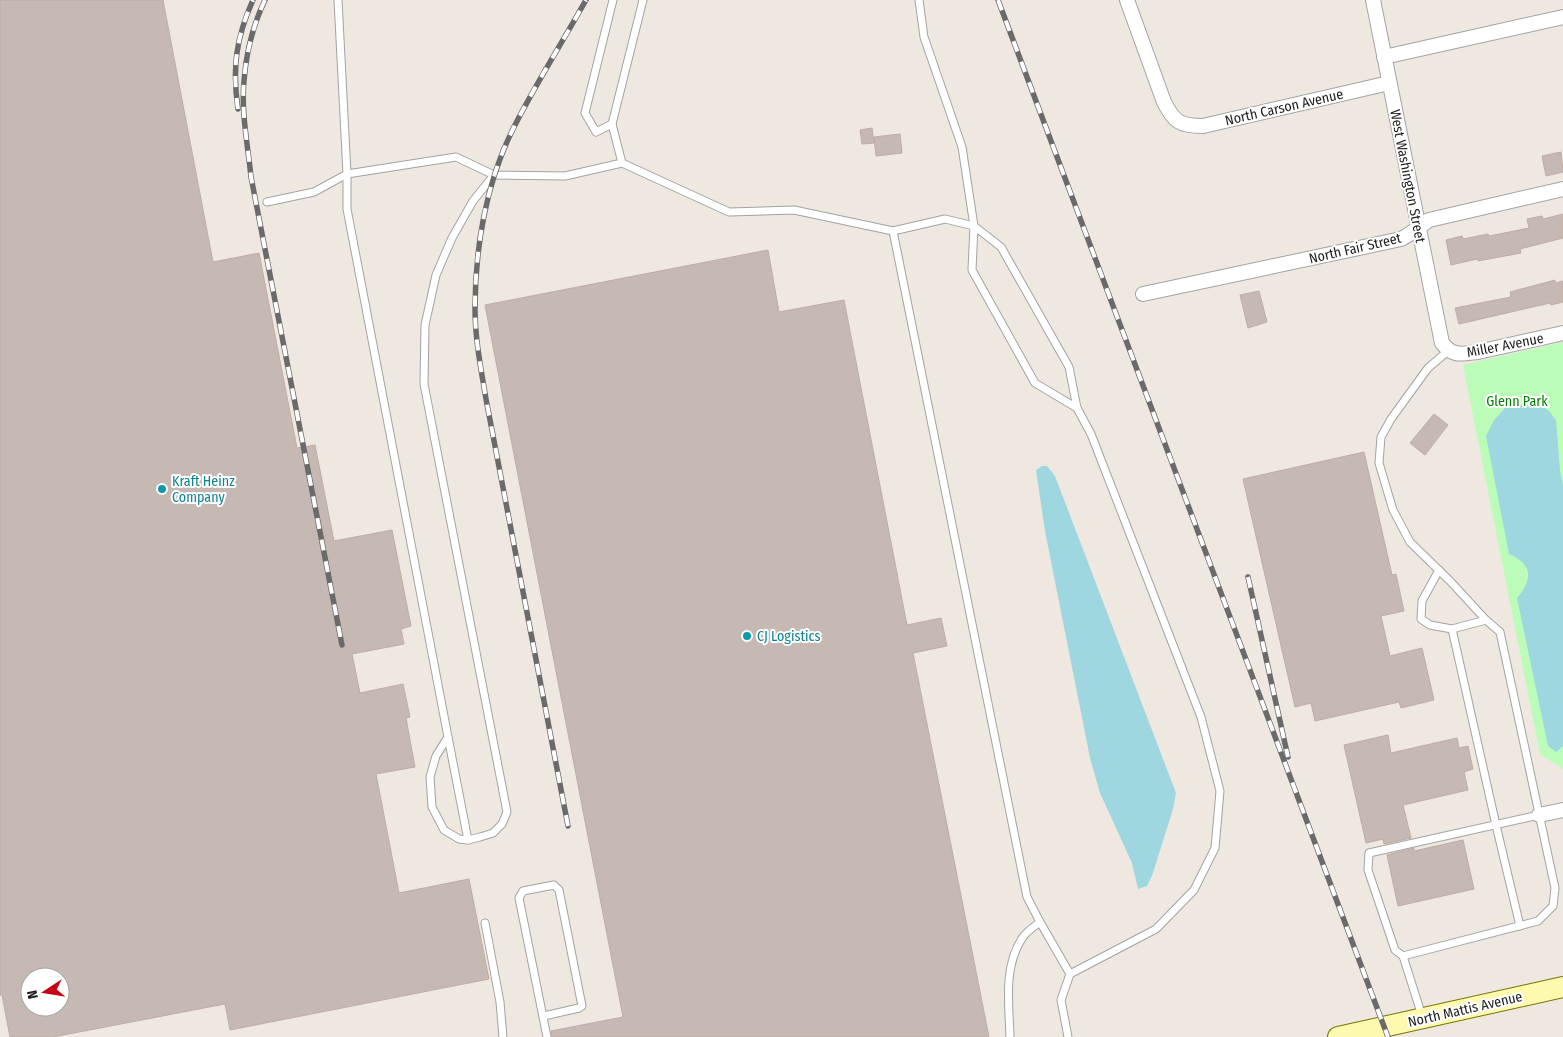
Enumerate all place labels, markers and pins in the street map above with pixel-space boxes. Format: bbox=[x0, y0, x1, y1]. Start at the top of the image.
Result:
place label: Kraft Heinz Company bbox=[172, 473, 235, 506]
marker: Kraft Heinz Company bbox=[156, 483, 168, 495]
place label: CJ Logistics bbox=[757, 628, 821, 645]
marker: CJ Logistics bbox=[741, 630, 753, 642]

